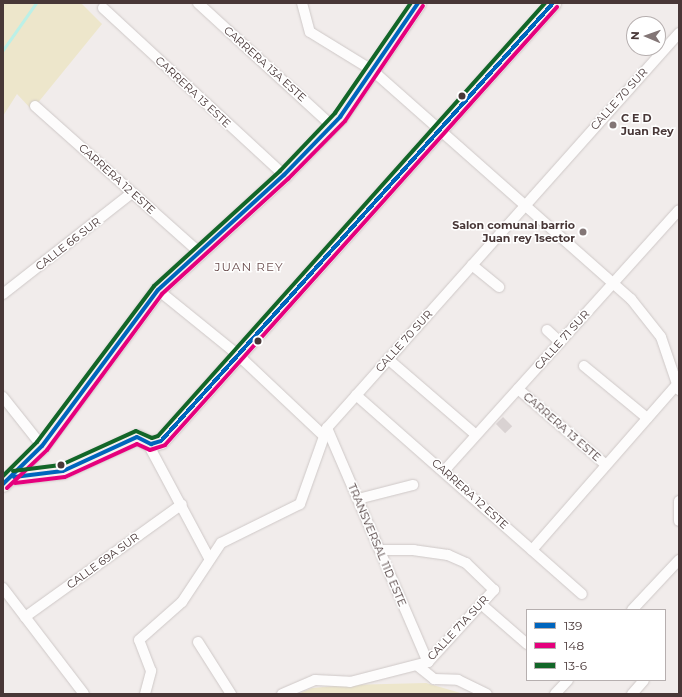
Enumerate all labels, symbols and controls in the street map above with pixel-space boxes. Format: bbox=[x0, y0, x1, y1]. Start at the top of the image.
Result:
north arrow bbox=[626, 16, 666, 56]
street label: CARRERA 13A ESTE bbox=[221, 24, 309, 104]
text: N bbox=[628, 31, 642, 40]
street label: CARRERA 13 ESTE bbox=[153, 54, 233, 130]
street label: CALLE 70 SUR bbox=[588, 65, 650, 133]
unlabelled marker bbox=[457, 91, 467, 101]
place label: C E D Juan Rey bbox=[621, 112, 674, 138]
marker: C E D Juan Rey bbox=[608, 120, 618, 130]
street label: CARRERA 12 ESTE bbox=[76, 141, 158, 217]
street label: CALLE 66 SUR bbox=[33, 215, 103, 273]
place label: Salon comunal barrio Juan rey 1sector bbox=[452, 219, 575, 245]
marker: Salon comunal barrio Juan rey 1sector bbox=[578, 227, 588, 237]
district label: JUAN REY bbox=[214, 260, 284, 274]
street label: CALLE 70 SUR bbox=[373, 307, 435, 375]
street label: CALLE 71 SUR bbox=[532, 308, 592, 372]
unlabelled marker bbox=[253, 336, 263, 346]
street label: CARRERA 13 ESTE bbox=[521, 390, 603, 464]
street label: CARRERA 12 ESTE bbox=[429, 456, 511, 532]
unlabelled marker bbox=[56, 460, 66, 470]
street label: TRANSVERSAL 11D ESTE bbox=[345, 482, 409, 608]
street label: CALLE 69A SUR bbox=[64, 530, 142, 592]
street label: CALLE 71A SUR bbox=[425, 593, 491, 663]
legend bbox=[526, 609, 666, 681]
text: 139 bbox=[564, 618, 582, 633]
text: 148 bbox=[564, 638, 584, 653]
text: 13-6 bbox=[564, 658, 587, 673]

